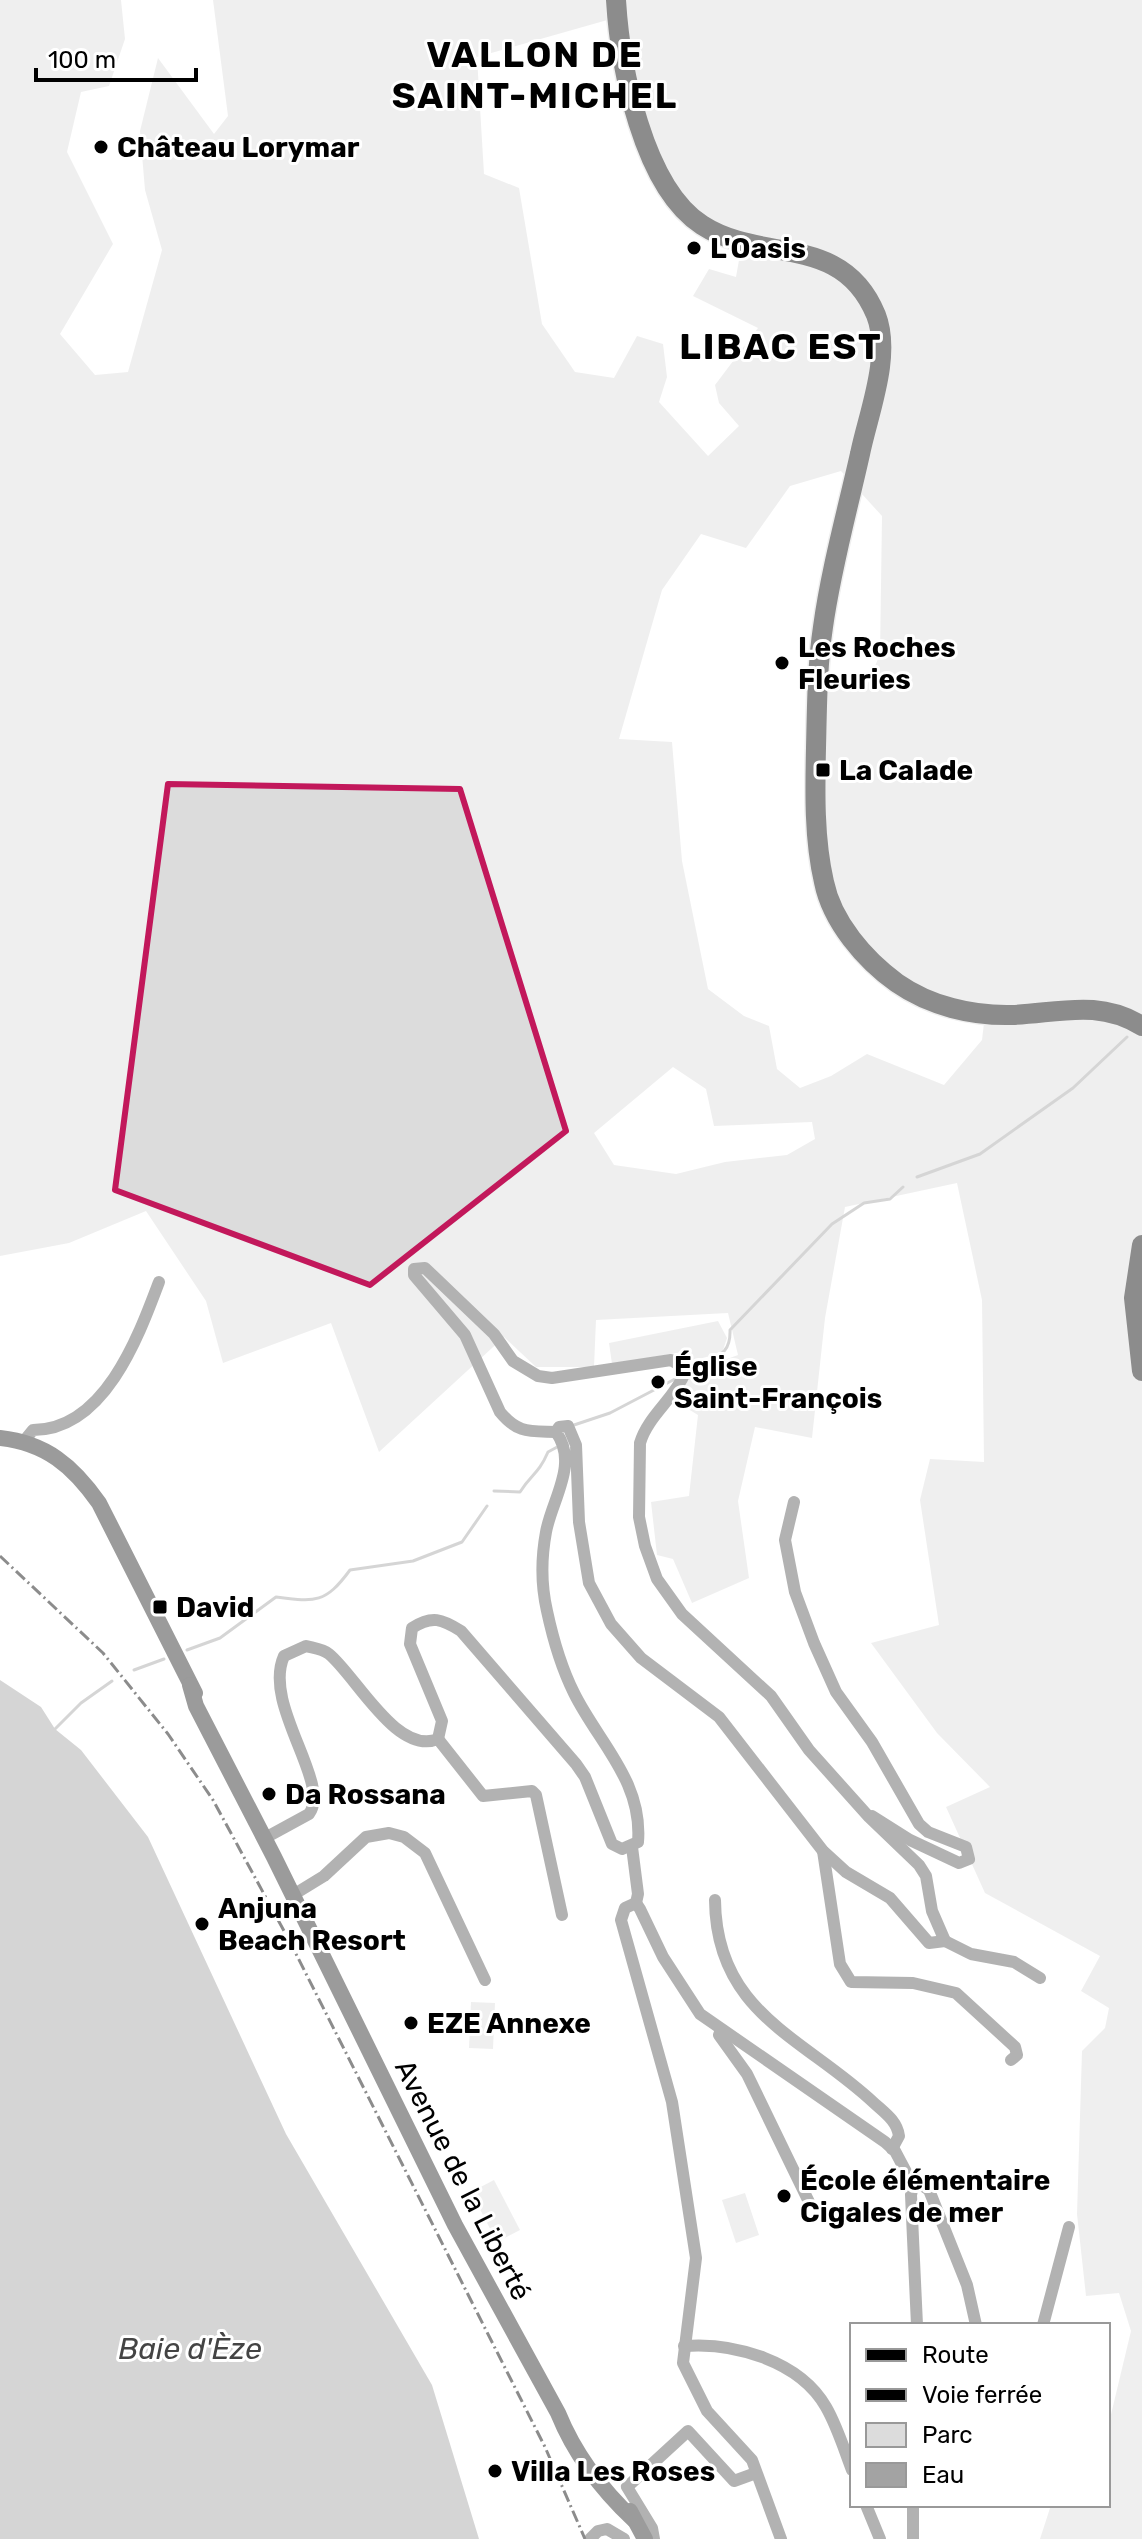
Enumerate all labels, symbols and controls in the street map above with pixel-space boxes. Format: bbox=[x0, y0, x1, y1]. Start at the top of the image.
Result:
scale bar bbox=[36, 32, 196, 82]
district label: VALLON DE SAINT-MICHEL bbox=[392, 33, 678, 117]
text: 100 m bbox=[48, 46, 116, 74]
place label: Château Lorymar bbox=[117, 131, 360, 164]
marker: Château Lorymar bbox=[92, 138, 110, 156]
place label: L'Oasis bbox=[710, 232, 806, 265]
marker: L'Oasis bbox=[685, 239, 703, 257]
district label: LIBAC EST bbox=[679, 325, 883, 368]
place label: Les Roches Fleuries bbox=[798, 631, 956, 696]
marker: Les Roches Fleuries bbox=[773, 654, 791, 672]
place label: La Calade bbox=[839, 754, 973, 787]
marker: La Calade bbox=[814, 761, 832, 779]
place label: Église Saint-François bbox=[674, 1350, 882, 1415]
marker: Église Saint-François bbox=[649, 1373, 667, 1391]
place label: David bbox=[176, 1591, 255, 1624]
marker: David bbox=[151, 1598, 169, 1616]
place label: Da Rossana bbox=[285, 1778, 446, 1811]
marker: Da Rossana bbox=[260, 1785, 278, 1803]
place label: Anjuna Beach Resort bbox=[218, 1892, 406, 1957]
marker: Anjuna Beach Resort bbox=[193, 1915, 211, 1933]
place label: EZE Annexe bbox=[427, 2007, 591, 2040]
marker: EZE Annexe bbox=[402, 2014, 420, 2032]
street label: Avenue de la Liberté bbox=[388, 2054, 538, 2306]
place label: École élémentaire Cigales de mer bbox=[800, 2164, 1050, 2229]
marker: École élémentaire Cigales de mer bbox=[775, 2187, 793, 2205]
legend bbox=[850, 2323, 1110, 2507]
water label: Baie d'Èze bbox=[118, 2331, 262, 2367]
text: Route bbox=[922, 2341, 989, 2369]
text: Voie ferrée bbox=[922, 2381, 1042, 2409]
text: Parc bbox=[922, 2421, 973, 2449]
place label: Villa Les Roses bbox=[511, 2455, 715, 2488]
text: Eau bbox=[922, 2461, 964, 2489]
marker: Villa Les Roses bbox=[486, 2462, 504, 2480]

